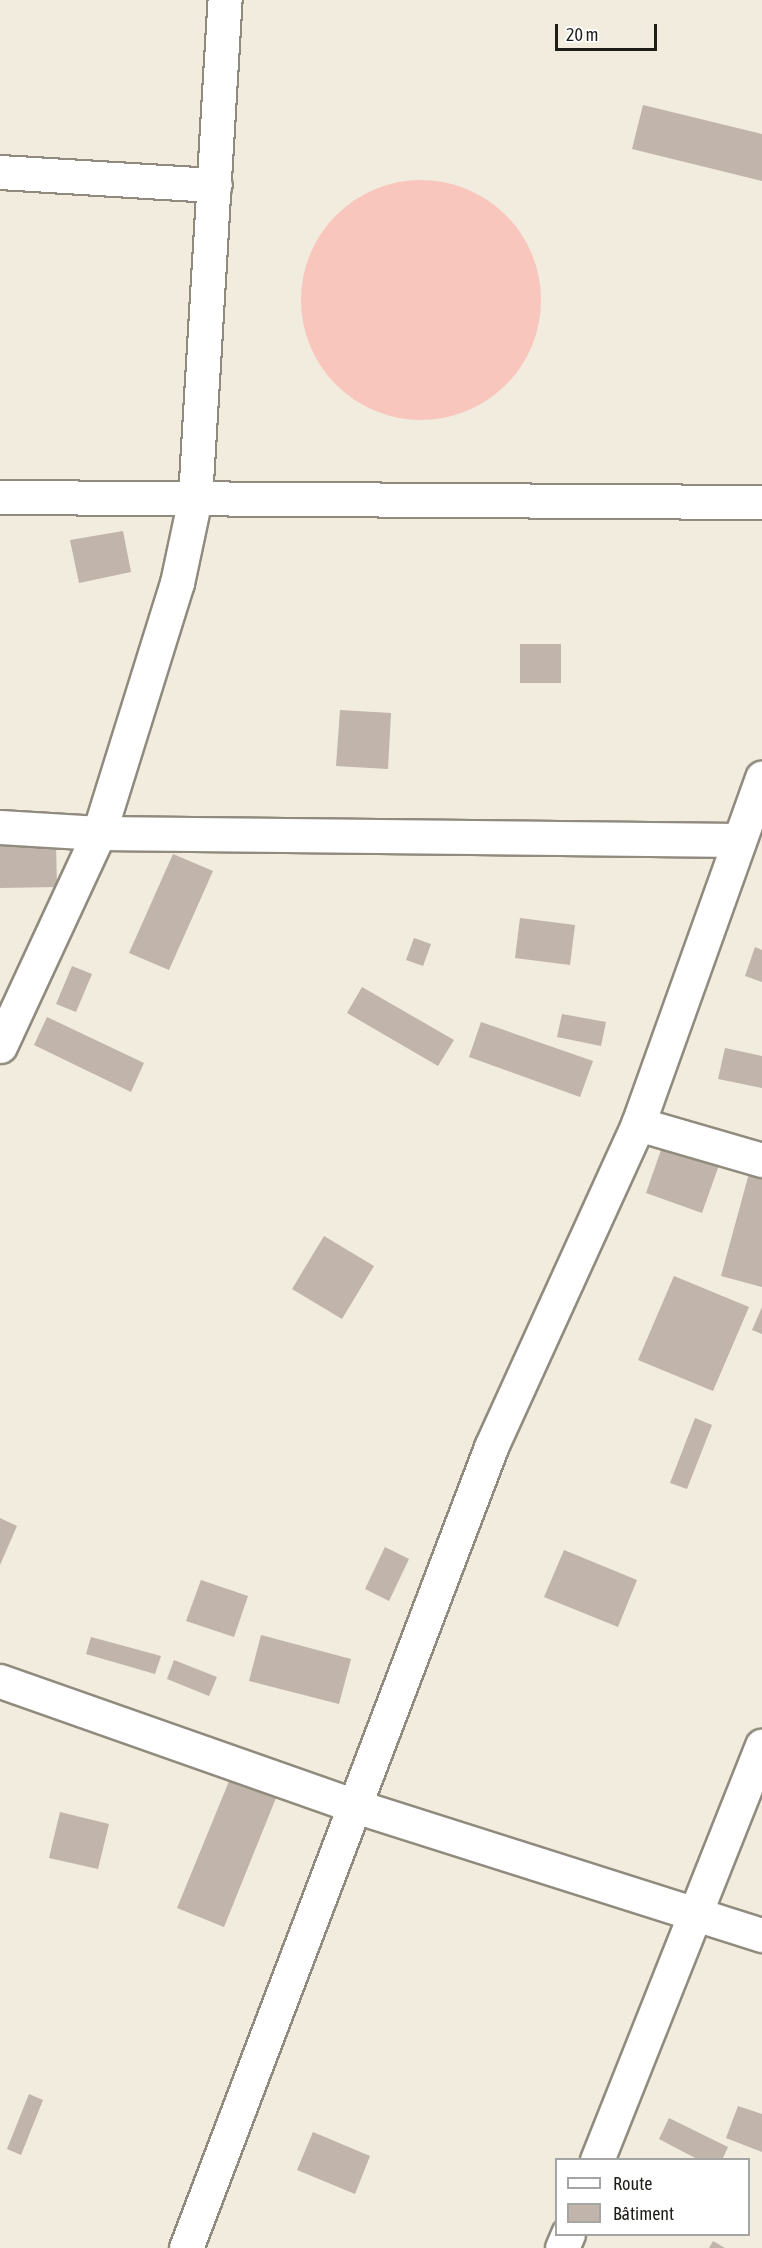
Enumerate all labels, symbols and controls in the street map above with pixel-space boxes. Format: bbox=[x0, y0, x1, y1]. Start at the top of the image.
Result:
scale bar bbox=[558, 12, 660, 50]
text: 20 m bbox=[566, 24, 598, 45]
legend bbox=[555, 2158, 750, 2236]
text: Route bbox=[613, 2173, 652, 2194]
text: Bâtiment bbox=[613, 2203, 674, 2224]

